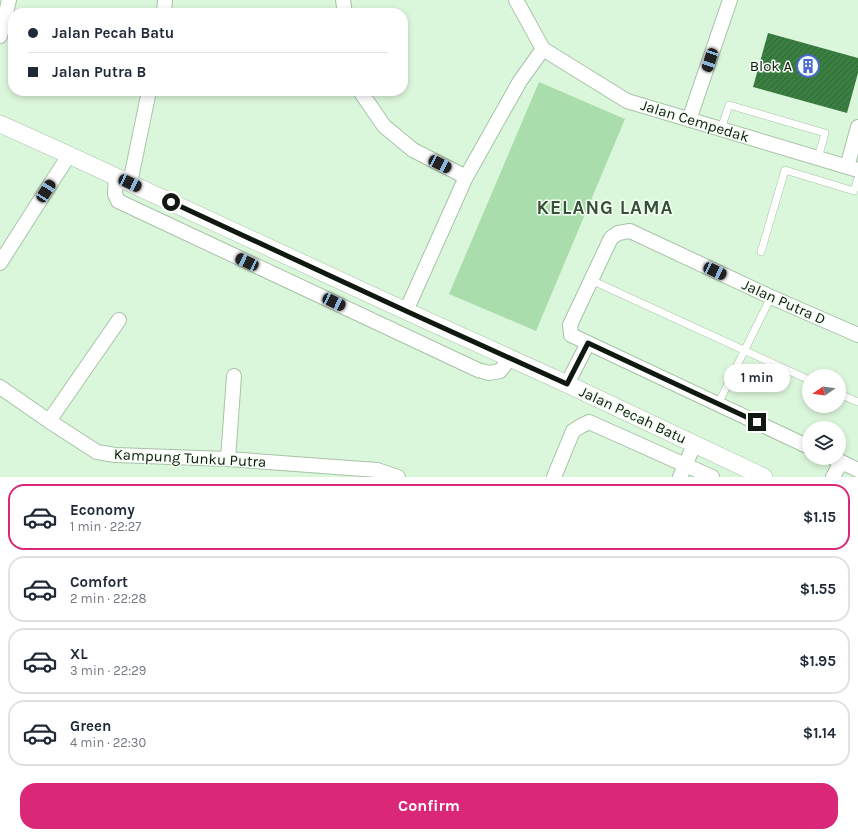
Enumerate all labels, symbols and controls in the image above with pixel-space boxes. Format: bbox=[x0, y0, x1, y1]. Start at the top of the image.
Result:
text: Jalan Pecah Batu bbox=[52, 24, 174, 42]
car bbox=[701, 47, 719, 73]
building icon: Blok A bbox=[795, 53, 821, 79]
place label: Blok A bbox=[750, 57, 792, 75]
text: Jalan Putra B bbox=[52, 63, 146, 81]
street label: Jalan Cempedak bbox=[639, 96, 751, 146]
car bbox=[427, 153, 453, 175]
car bbox=[117, 172, 143, 194]
car bbox=[34, 178, 58, 204]
route start bbox=[162, 193, 180, 211]
district label: KELANG LAMA bbox=[537, 197, 673, 219]
car bbox=[234, 251, 260, 273]
car bbox=[702, 260, 728, 282]
street label: Jalan Putra D bbox=[739, 276, 829, 328]
car bbox=[321, 291, 347, 313]
callout: 1 min bbox=[724, 364, 790, 392]
north arrow bbox=[802, 369, 846, 413]
map controls bbox=[802, 369, 846, 465]
text: 1 min bbox=[741, 370, 773, 385]
street label: Jalan Pecah Batu bbox=[576, 382, 690, 448]
route end bbox=[748, 413, 766, 431]
button: layers bbox=[802, 421, 846, 465]
street label: Kampung Tunku Putra bbox=[113, 445, 267, 471]
icon: car bbox=[22, 499, 58, 535]
text: Economy bbox=[70, 501, 135, 519]
text: $1.15 bbox=[803, 508, 836, 526]
text: 1 min · 22:27 bbox=[70, 519, 141, 534]
icon: car bbox=[22, 571, 58, 607]
text: Comfort bbox=[70, 573, 128, 591]
text: $1.55 bbox=[800, 580, 836, 598]
text: 2 min · 22:28 bbox=[70, 591, 147, 606]
icon: car bbox=[22, 643, 58, 679]
text: XL bbox=[70, 645, 88, 663]
text: $1.95 bbox=[799, 652, 836, 670]
text: 3 min · 22:29 bbox=[70, 663, 146, 678]
icon: car bbox=[22, 715, 58, 751]
text: Green bbox=[70, 717, 111, 735]
text: $1.14 bbox=[803, 724, 836, 742]
text: 4 min · 22:30 bbox=[70, 735, 146, 750]
button: Confirm bbox=[20, 783, 838, 829]

